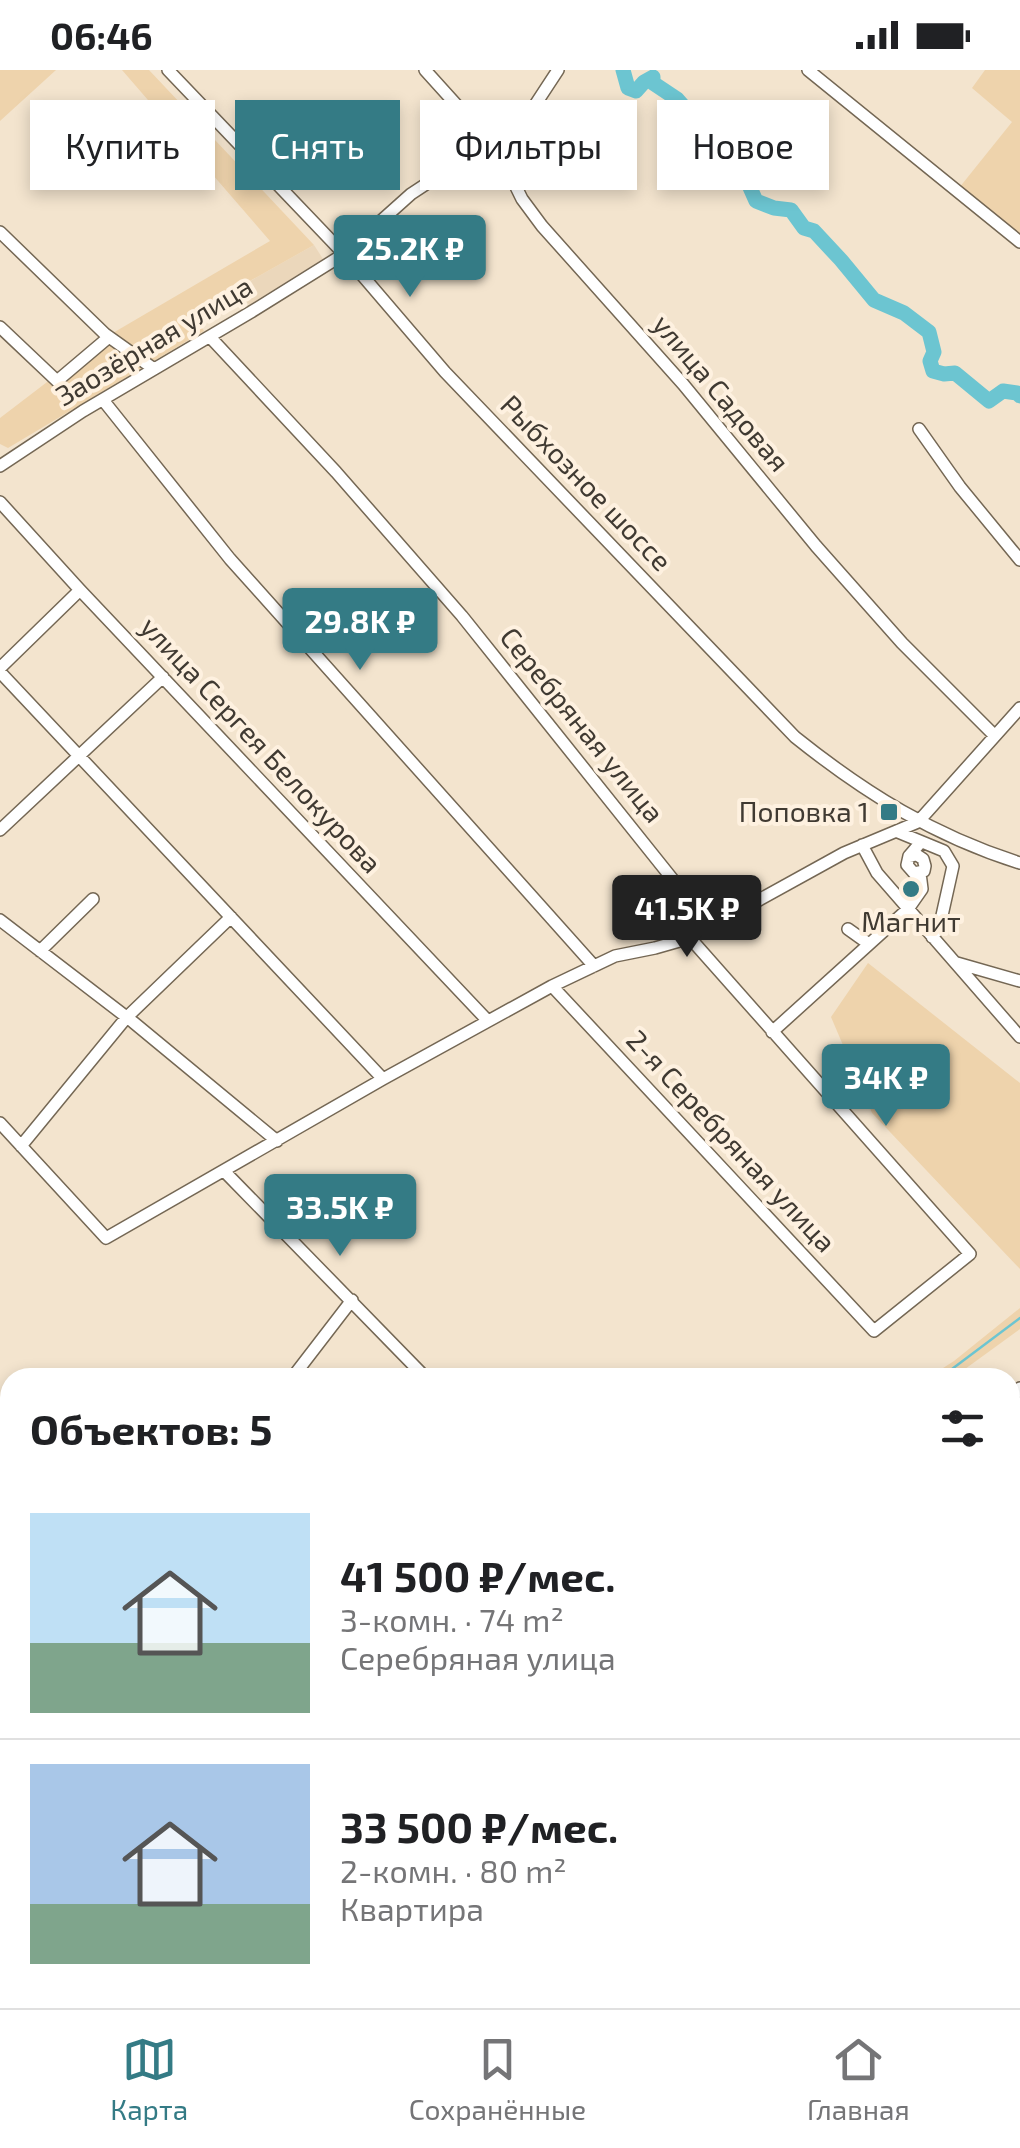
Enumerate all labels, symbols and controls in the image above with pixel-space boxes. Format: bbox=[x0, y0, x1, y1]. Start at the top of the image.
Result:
text: 06:46 bbox=[50, 12, 153, 58]
chip: Купить bbox=[30, 100, 215, 190]
chip: Снять bbox=[235, 100, 400, 190]
chip: Фильтры bbox=[420, 100, 637, 190]
chip: Новое bbox=[657, 100, 829, 190]
pin: 25.2K ₽ bbox=[318, 215, 502, 300]
text: 25.2K ₽ bbox=[356, 228, 464, 266]
street label: Заозёрная улица bbox=[49, 268, 258, 412]
street label: улица Садовая bbox=[646, 307, 797, 478]
street label: Рыбхозное шоссе bbox=[494, 387, 679, 577]
pin: 29.8K ₽ bbox=[268, 588, 452, 673]
text: 29.8K ₽ bbox=[304, 601, 416, 639]
street label: улица Сергея Белокурова bbox=[134, 609, 389, 879]
street label: Серебряная улица bbox=[494, 620, 672, 829]
place label: Поповка 1 bbox=[739, 794, 869, 828]
marker: Поповка 1 bbox=[878, 801, 900, 823]
pin: 41.5K ₽ bbox=[595, 875, 779, 960]
marker: Магнит bbox=[900, 878, 922, 900]
text: 41.5K ₽ bbox=[634, 888, 740, 926]
place label: Магнит bbox=[861, 904, 961, 938]
street label: 2-я Серебряная улица bbox=[620, 1022, 843, 1258]
pin: 34K ₽ bbox=[816, 1044, 956, 1129]
text: 34K ₽ bbox=[844, 1057, 928, 1095]
pin: 33.5K ₽ bbox=[248, 1174, 432, 1259]
text: 33.5K ₽ bbox=[286, 1187, 394, 1225]
icon: filters bbox=[935, 1401, 990, 1456]
text: Объектов: 5 bbox=[30, 1403, 272, 1453]
text: 41 500 ₽/мес. bbox=[340, 1550, 616, 1600]
icon: home bbox=[110, 1553, 230, 1673]
text: 3-комн. · 74 m² bbox=[340, 1600, 564, 1638]
text: Серебряная улица bbox=[340, 1638, 616, 1676]
text: 33 500 ₽/мес. bbox=[340, 1801, 618, 1851]
icon: home bbox=[110, 1804, 230, 1924]
text: 2-комн. · 80 m² bbox=[340, 1851, 567, 1889]
text: Квартира bbox=[340, 1889, 484, 1927]
tab: Карта bbox=[110, 2032, 188, 2126]
tab: Сохранённые bbox=[409, 2032, 586, 2126]
tab: Главная bbox=[807, 2032, 910, 2126]

